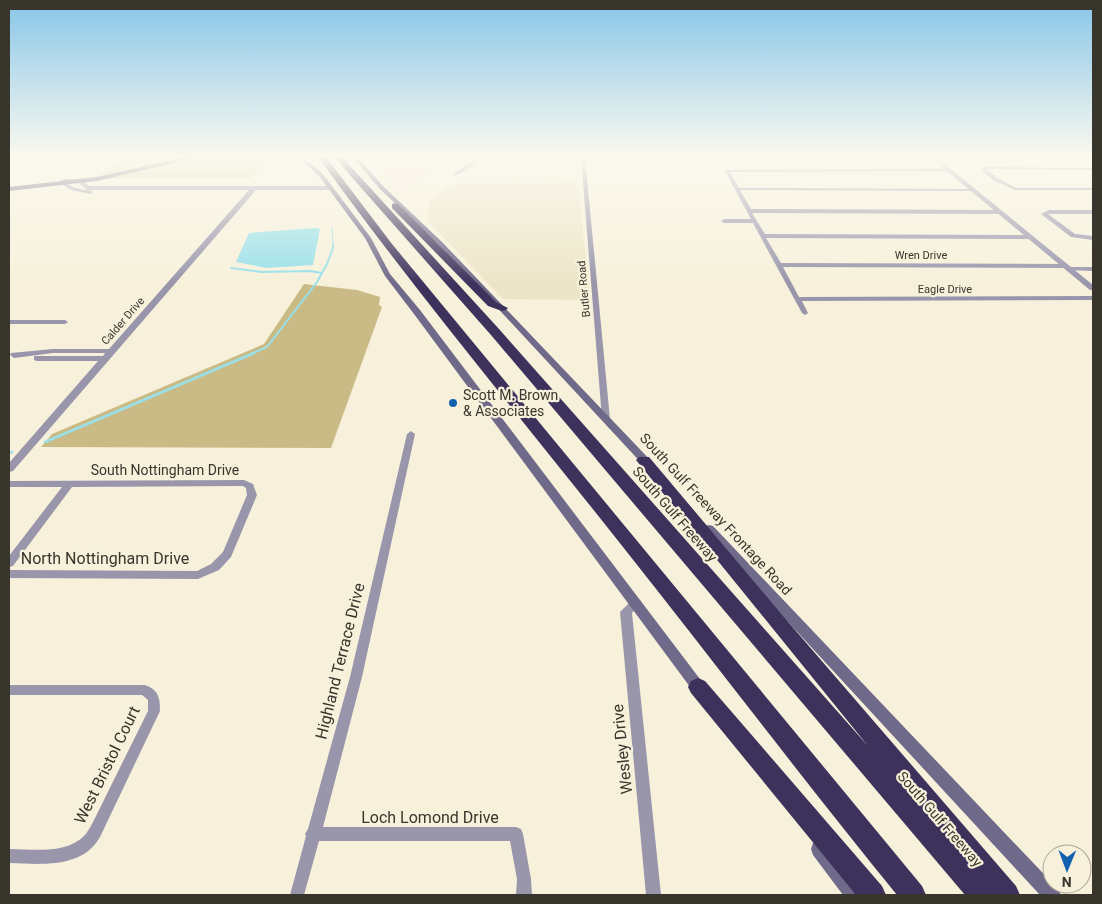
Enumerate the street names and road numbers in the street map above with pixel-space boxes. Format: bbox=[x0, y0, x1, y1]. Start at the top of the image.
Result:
street label: Wren Drive bbox=[895, 249, 947, 262]
street label: Butler Road bbox=[575, 260, 593, 318]
street label: Eagle Drive bbox=[918, 283, 972, 296]
street label: Calder Drive bbox=[99, 294, 147, 348]
street label: South Gulf Freeway Frontage Road bbox=[637, 430, 795, 598]
street label: South Nottingham Drive bbox=[91, 462, 239, 478]
street label: South Gulf Freeway bbox=[629, 463, 721, 565]
street label: North Nottingham Drive bbox=[21, 549, 189, 568]
street label: Highland Terrace Drive bbox=[311, 581, 369, 741]
street label: West Bristol Court bbox=[70, 703, 144, 827]
street label: Wesley Drive bbox=[608, 703, 636, 795]
street label: South Gulf Freeway bbox=[894, 768, 986, 870]
street label: Loch Lomond Drive bbox=[361, 808, 499, 827]

